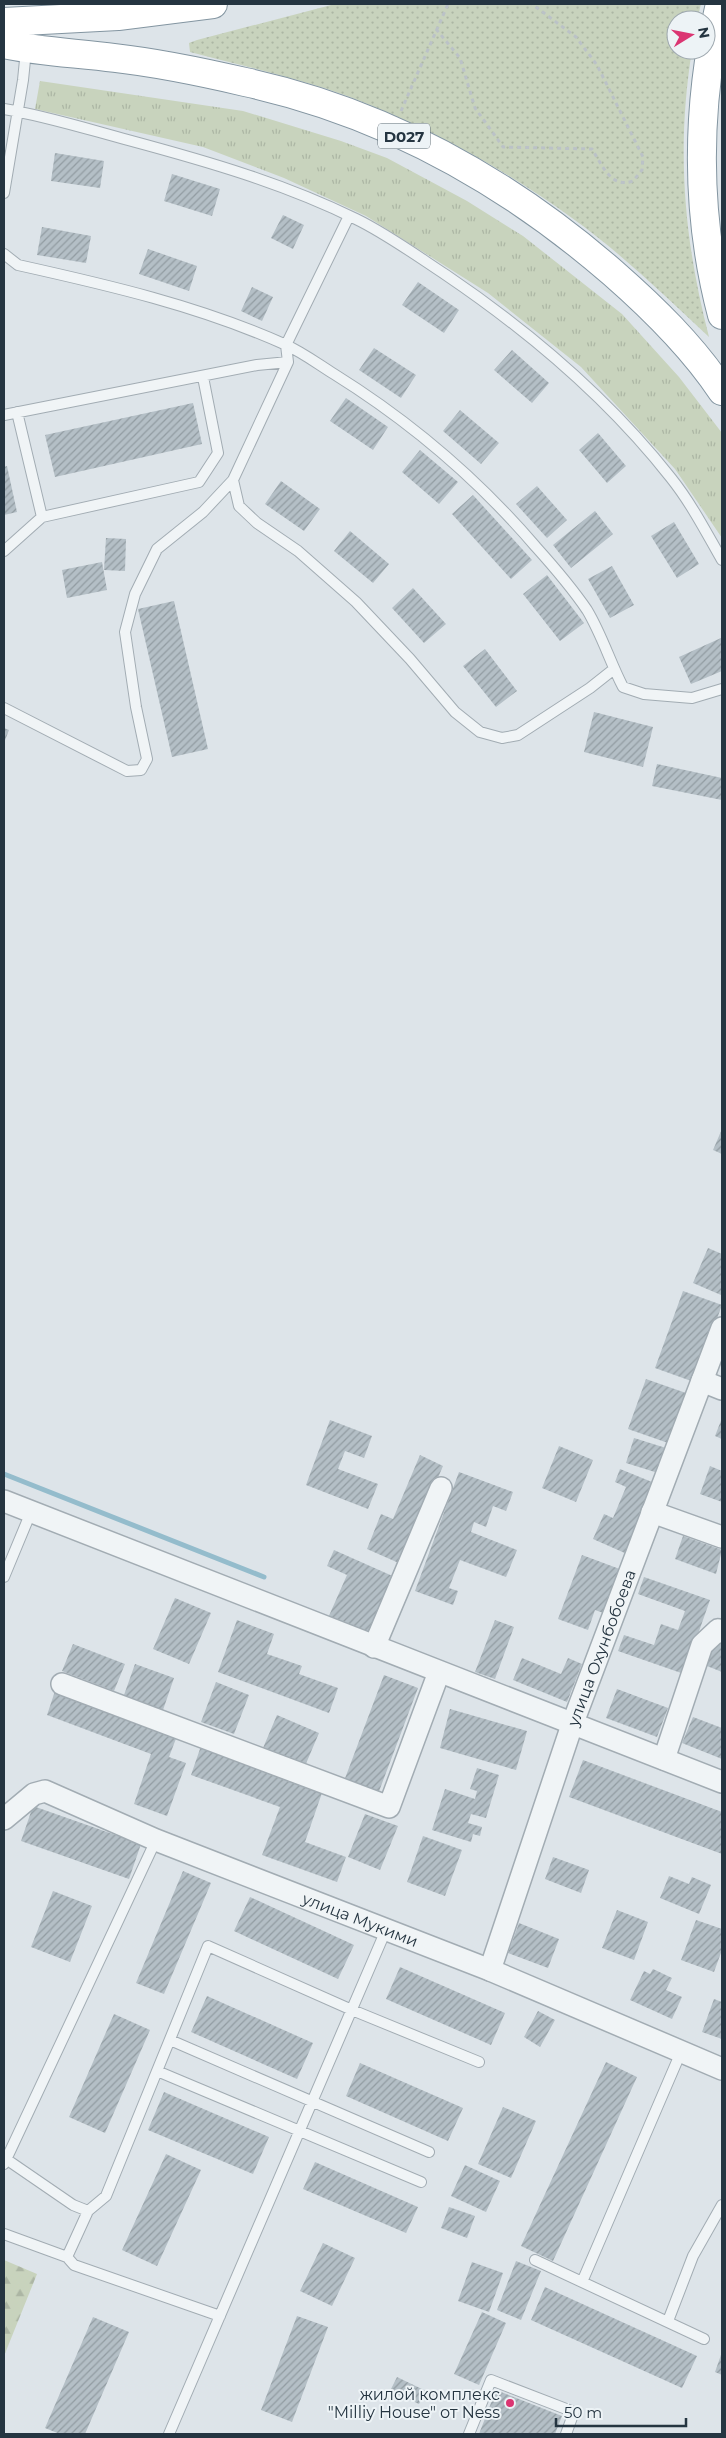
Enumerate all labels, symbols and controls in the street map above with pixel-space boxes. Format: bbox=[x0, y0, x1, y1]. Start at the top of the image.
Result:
north arrow bbox=[666, 10, 716, 60]
text: N bbox=[694, 26, 714, 40]
road number: D027 bbox=[378, 124, 430, 148]
street label: улица Охунбобоева bbox=[563, 1567, 639, 1730]
street label: улица Мукими bbox=[299, 1888, 421, 1951]
place label: жилой комплекс "Milliy House" от Ness bbox=[328, 2385, 500, 2422]
scale bar bbox=[556, 2396, 686, 2428]
marker: жилой комплекс "Milliy House" от Ness bbox=[504, 2397, 516, 2409]
text: 50 m bbox=[564, 2403, 602, 2422]

